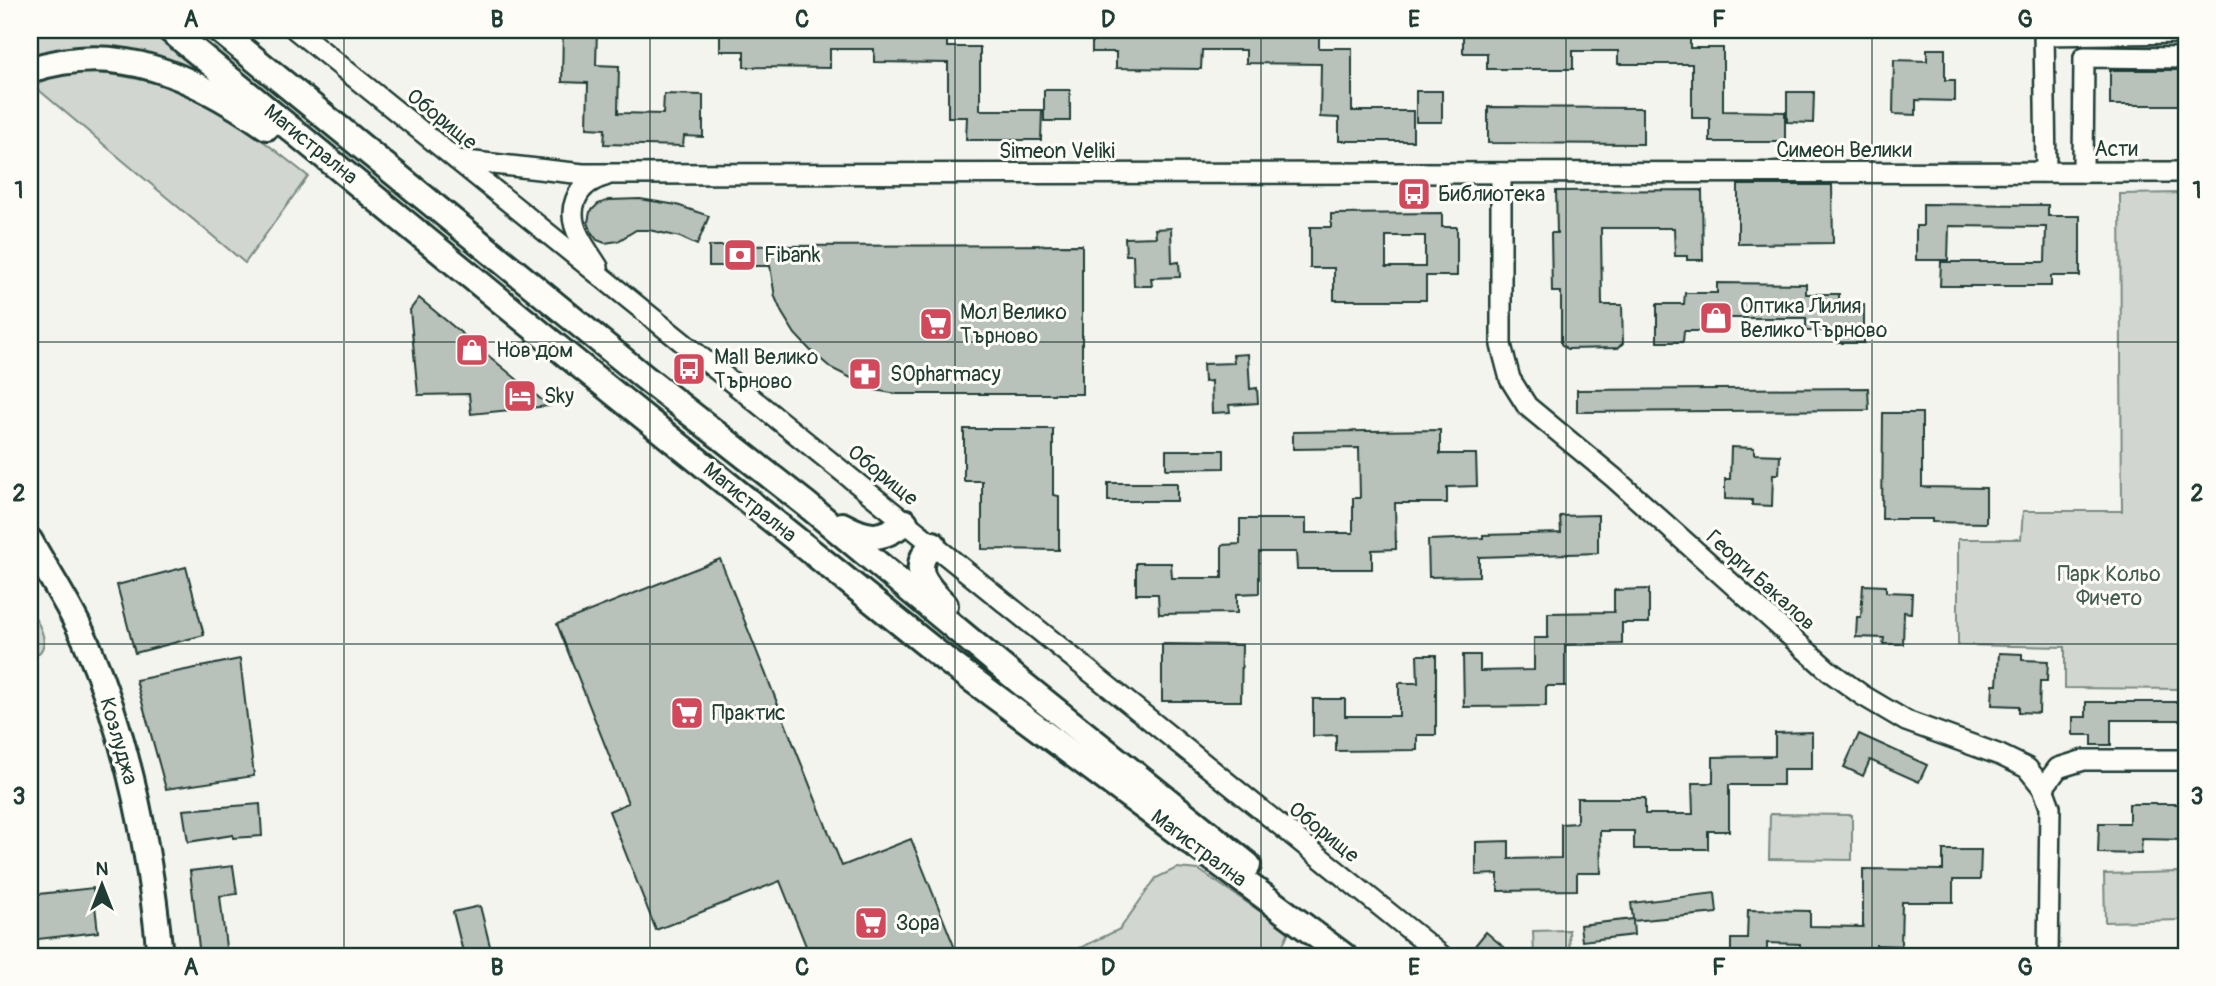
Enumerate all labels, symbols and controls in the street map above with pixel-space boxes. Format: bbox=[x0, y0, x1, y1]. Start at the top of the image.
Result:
text: A bbox=[184, 5, 199, 34]
text: B bbox=[490, 5, 504, 34]
text: C bbox=[795, 5, 809, 34]
text: D bbox=[1101, 5, 1115, 34]
text: E bbox=[1408, 5, 1420, 34]
text: F bbox=[1712, 5, 1726, 34]
text: G bbox=[2017, 5, 2033, 34]
street label: Оборище bbox=[401, 83, 483, 156]
street label: Магистрална bbox=[258, 98, 363, 190]
street label: Асти bbox=[2094, 136, 2138, 163]
street label: Симеон Велики bbox=[1776, 137, 1912, 164]
street label: Simeon Veliki bbox=[999, 138, 1115, 165]
bus stop icon: Библиотека bbox=[1395, 175, 1433, 213]
text: 1 bbox=[15, 176, 24, 205]
text: 1 bbox=[2193, 176, 2202, 205]
place label: Библиотека bbox=[1438, 181, 1545, 208]
bank icon: Fibank bbox=[721, 236, 759, 274]
place label: Fibank bbox=[764, 242, 821, 269]
place label: Оптика Лилия Велико Търново bbox=[1740, 293, 1887, 344]
place label: Мол Велико Търново bbox=[960, 299, 1067, 350]
shop icon: Оптика Лилия Велико Търново bbox=[1697, 299, 1735, 337]
supermarket icon: Мол Велико Търново bbox=[917, 305, 955, 343]
shop icon: Нов дом bbox=[453, 331, 491, 369]
place label: Нов дом bbox=[496, 337, 573, 364]
place label: Mall Велико Търново bbox=[714, 344, 818, 395]
bus stop icon: Mall Велико Търново bbox=[670, 350, 708, 388]
pharmacy icon: SOpharmacy bbox=[846, 355, 884, 393]
place label: SOpharmacy bbox=[890, 361, 1001, 388]
hotel icon: Sky bbox=[501, 377, 539, 415]
place label: Sky bbox=[544, 383, 574, 410]
street label: Оборище bbox=[842, 439, 924, 512]
street label: Магистрална bbox=[697, 456, 802, 548]
text: 2 bbox=[13, 479, 26, 508]
text: 2 bbox=[2191, 479, 2204, 508]
street label: Георги Бакалов bbox=[1700, 524, 1821, 637]
park label: Парк Кольо Фичето bbox=[2057, 561, 2161, 612]
street label: Козлуджа bbox=[93, 694, 144, 788]
supermarket icon: Практис bbox=[668, 694, 706, 732]
place label: Практис bbox=[712, 700, 786, 727]
text: 3 bbox=[13, 782, 25, 811]
text: 3 bbox=[2191, 782, 2203, 811]
street label: Оборище bbox=[1283, 796, 1365, 869]
street label: Магистрална bbox=[1145, 804, 1252, 893]
north arrow bbox=[66, 850, 136, 920]
text: N bbox=[96, 857, 109, 881]
supermarket icon: Зора bbox=[852, 904, 890, 942]
place label: Зора bbox=[896, 910, 940, 937]
text: A bbox=[184, 953, 199, 982]
text: B bbox=[490, 953, 504, 982]
text: C bbox=[795, 953, 809, 982]
text: D bbox=[1101, 953, 1115, 982]
text: E bbox=[1408, 953, 1420, 982]
text: F bbox=[1712, 953, 1726, 982]
text: G bbox=[2017, 953, 2033, 982]

